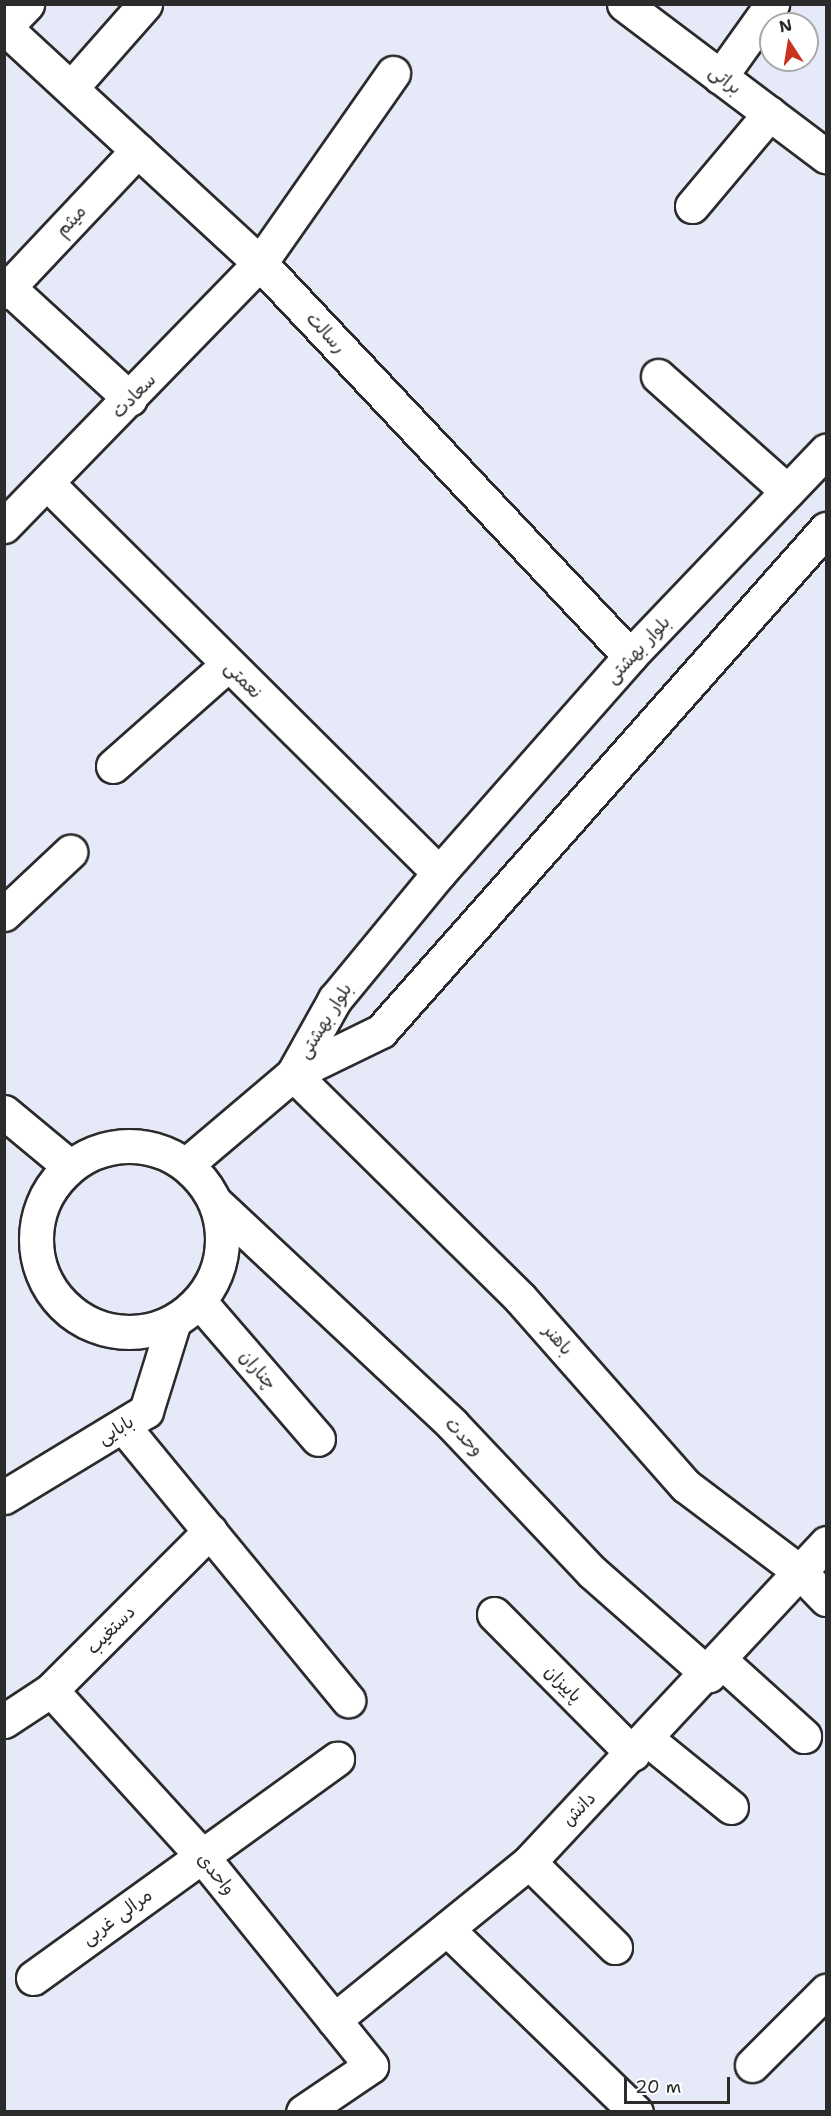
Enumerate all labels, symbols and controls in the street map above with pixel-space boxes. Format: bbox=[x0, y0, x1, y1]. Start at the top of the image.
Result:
north arrow bbox=[759, 12, 819, 72]
text: N bbox=[777, 14, 794, 37]
street label: براتی bbox=[705, 61, 745, 99]
street label: میثم bbox=[51, 201, 91, 241]
street label: رسالت bbox=[302, 308, 350, 358]
street label: سعادت bbox=[108, 369, 160, 423]
street label: بلوار بهشتی bbox=[601, 612, 675, 688]
street label: نعمتی bbox=[220, 657, 266, 703]
street label: بلوار بهشتی bbox=[293, 979, 357, 1063]
street label: باهنر bbox=[539, 1320, 577, 1360]
street label: چناران bbox=[235, 1346, 281, 1394]
street label: بابایی bbox=[94, 1411, 138, 1449]
street label: وحدت bbox=[440, 1413, 488, 1461]
street label: دستغیب bbox=[82, 1601, 140, 1659]
street label: پاییزان bbox=[540, 1661, 586, 1707]
street label: دانش bbox=[558, 1787, 600, 1831]
street label: واحدی bbox=[193, 1849, 239, 1899]
street label: مرالی غربی bbox=[78, 1884, 156, 1950]
scale bar bbox=[627, 2065, 734, 2103]
text: 20 m bbox=[635, 2075, 681, 2099]

